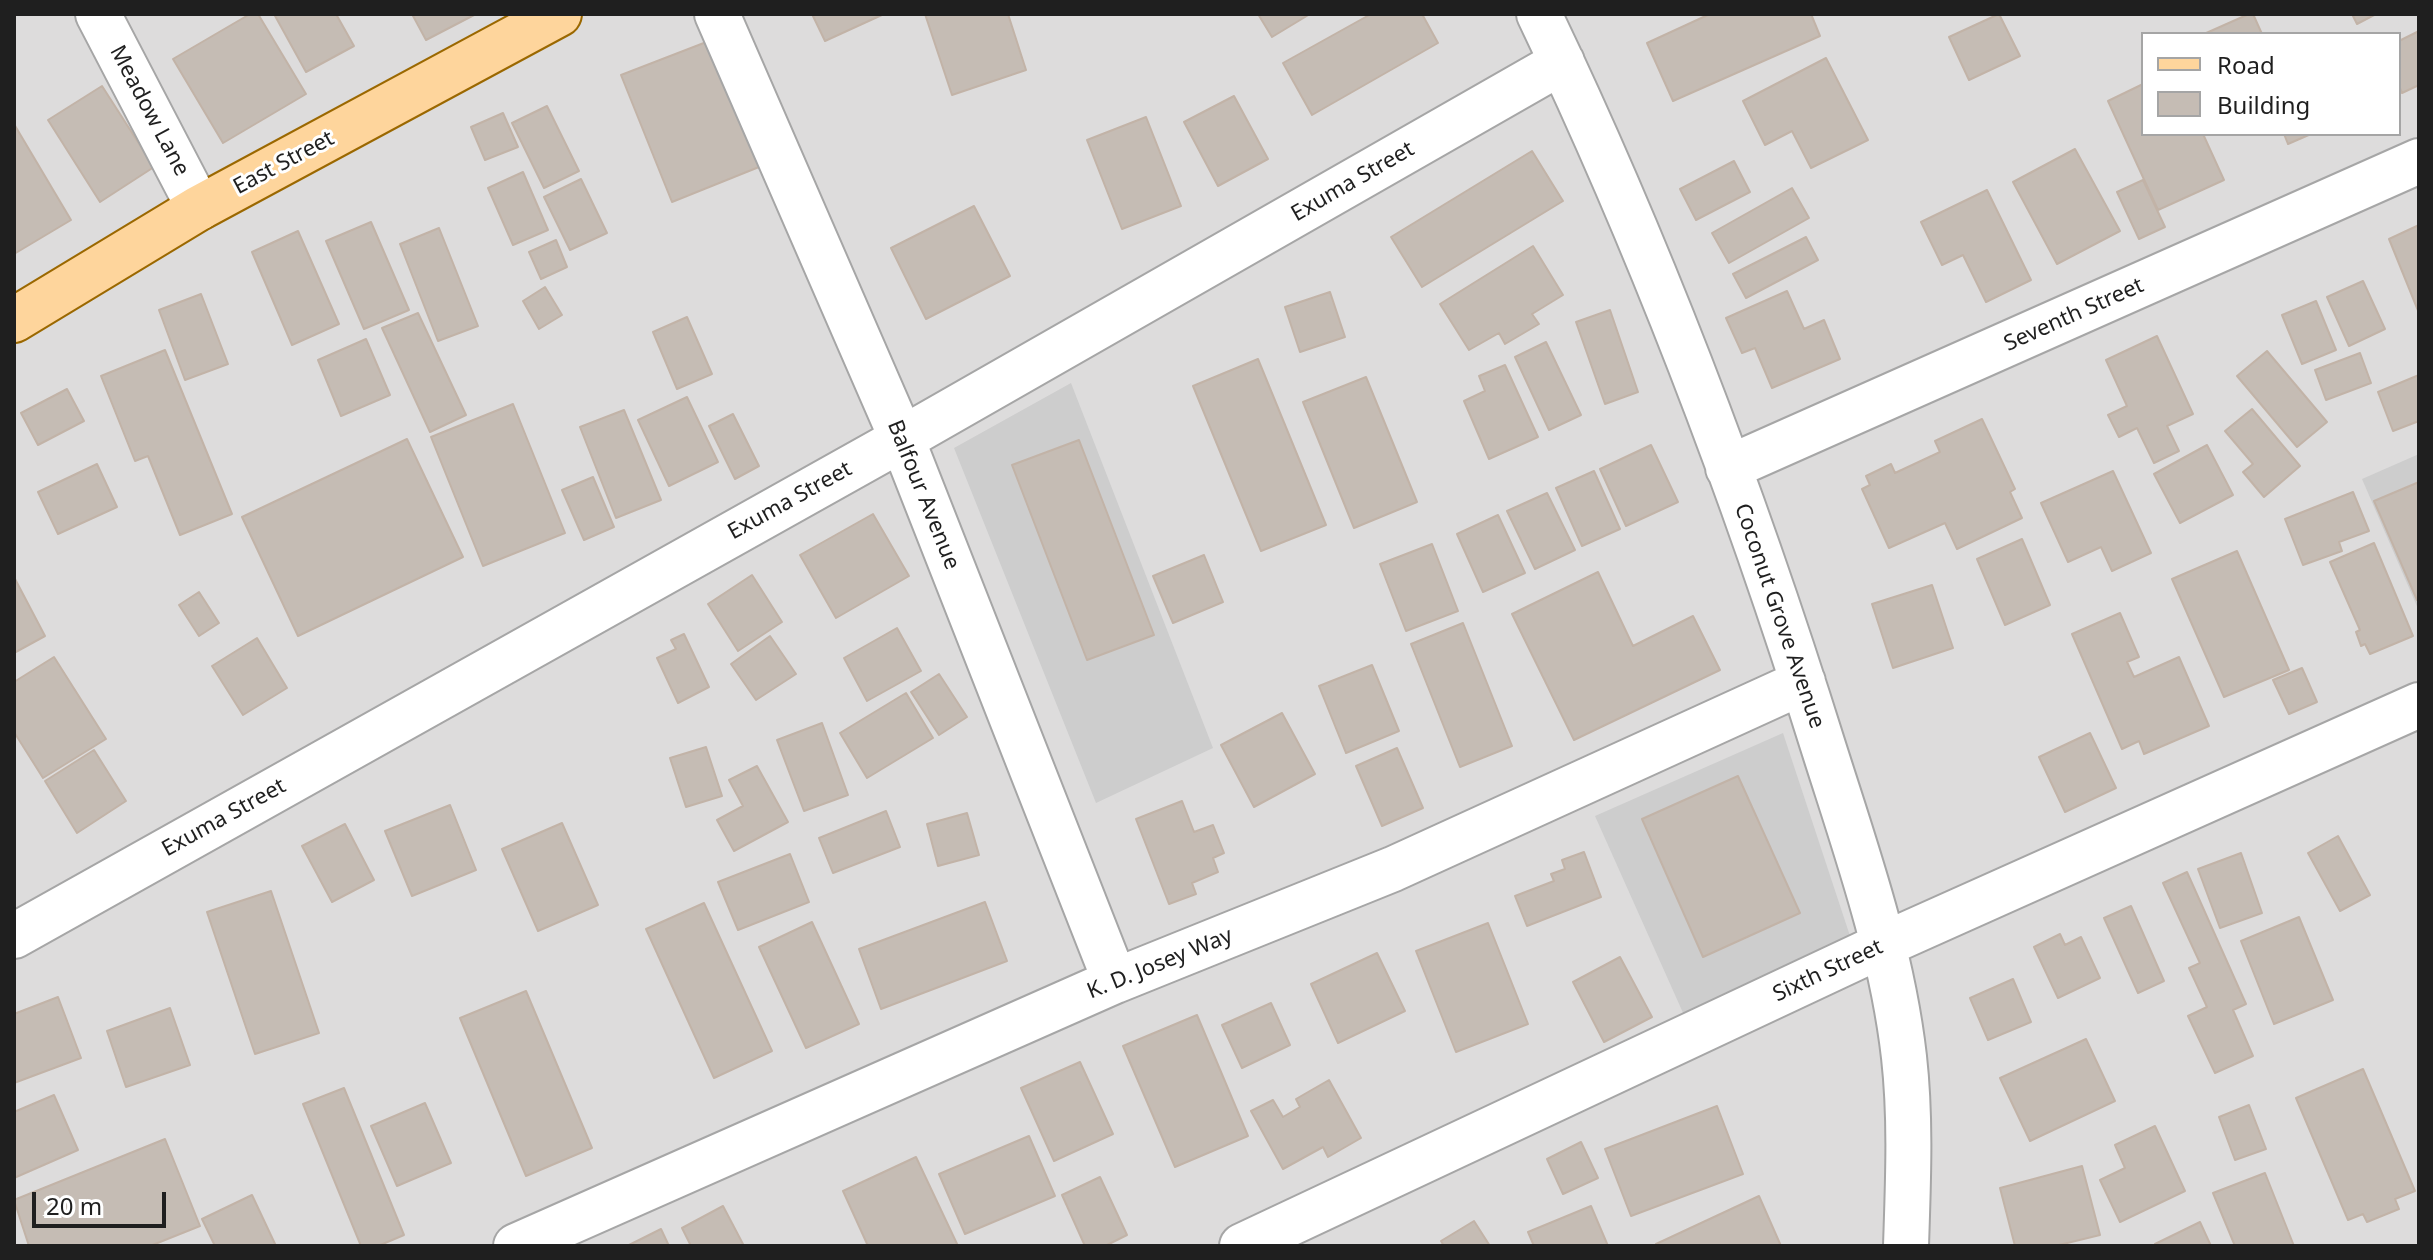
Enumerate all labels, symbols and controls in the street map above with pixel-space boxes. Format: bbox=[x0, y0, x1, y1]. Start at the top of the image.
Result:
legend bbox=[2141, 32, 2401, 136]
street label: Meadow Lane bbox=[104, 41, 194, 181]
text: Road bbox=[2217, 48, 2275, 81]
text: Building bbox=[2217, 88, 2310, 121]
street label: East Street bbox=[229, 125, 339, 201]
street label: Exuma Street bbox=[1287, 136, 1419, 228]
street label: Seventh Street bbox=[2000, 272, 2148, 358]
street label: Balfour Avenue bbox=[881, 416, 965, 574]
street label: Exuma Street bbox=[723, 456, 857, 546]
street label: Coconut Grove Avenue bbox=[1728, 500, 1830, 732]
street label: Exuma Street bbox=[157, 773, 291, 863]
street label: K. D. Josey Way bbox=[1083, 923, 1237, 1005]
street label: Sixth Street bbox=[1769, 934, 1887, 1008]
scale bar bbox=[36, 1176, 170, 1226]
text: 20 m bbox=[46, 1189, 102, 1222]

